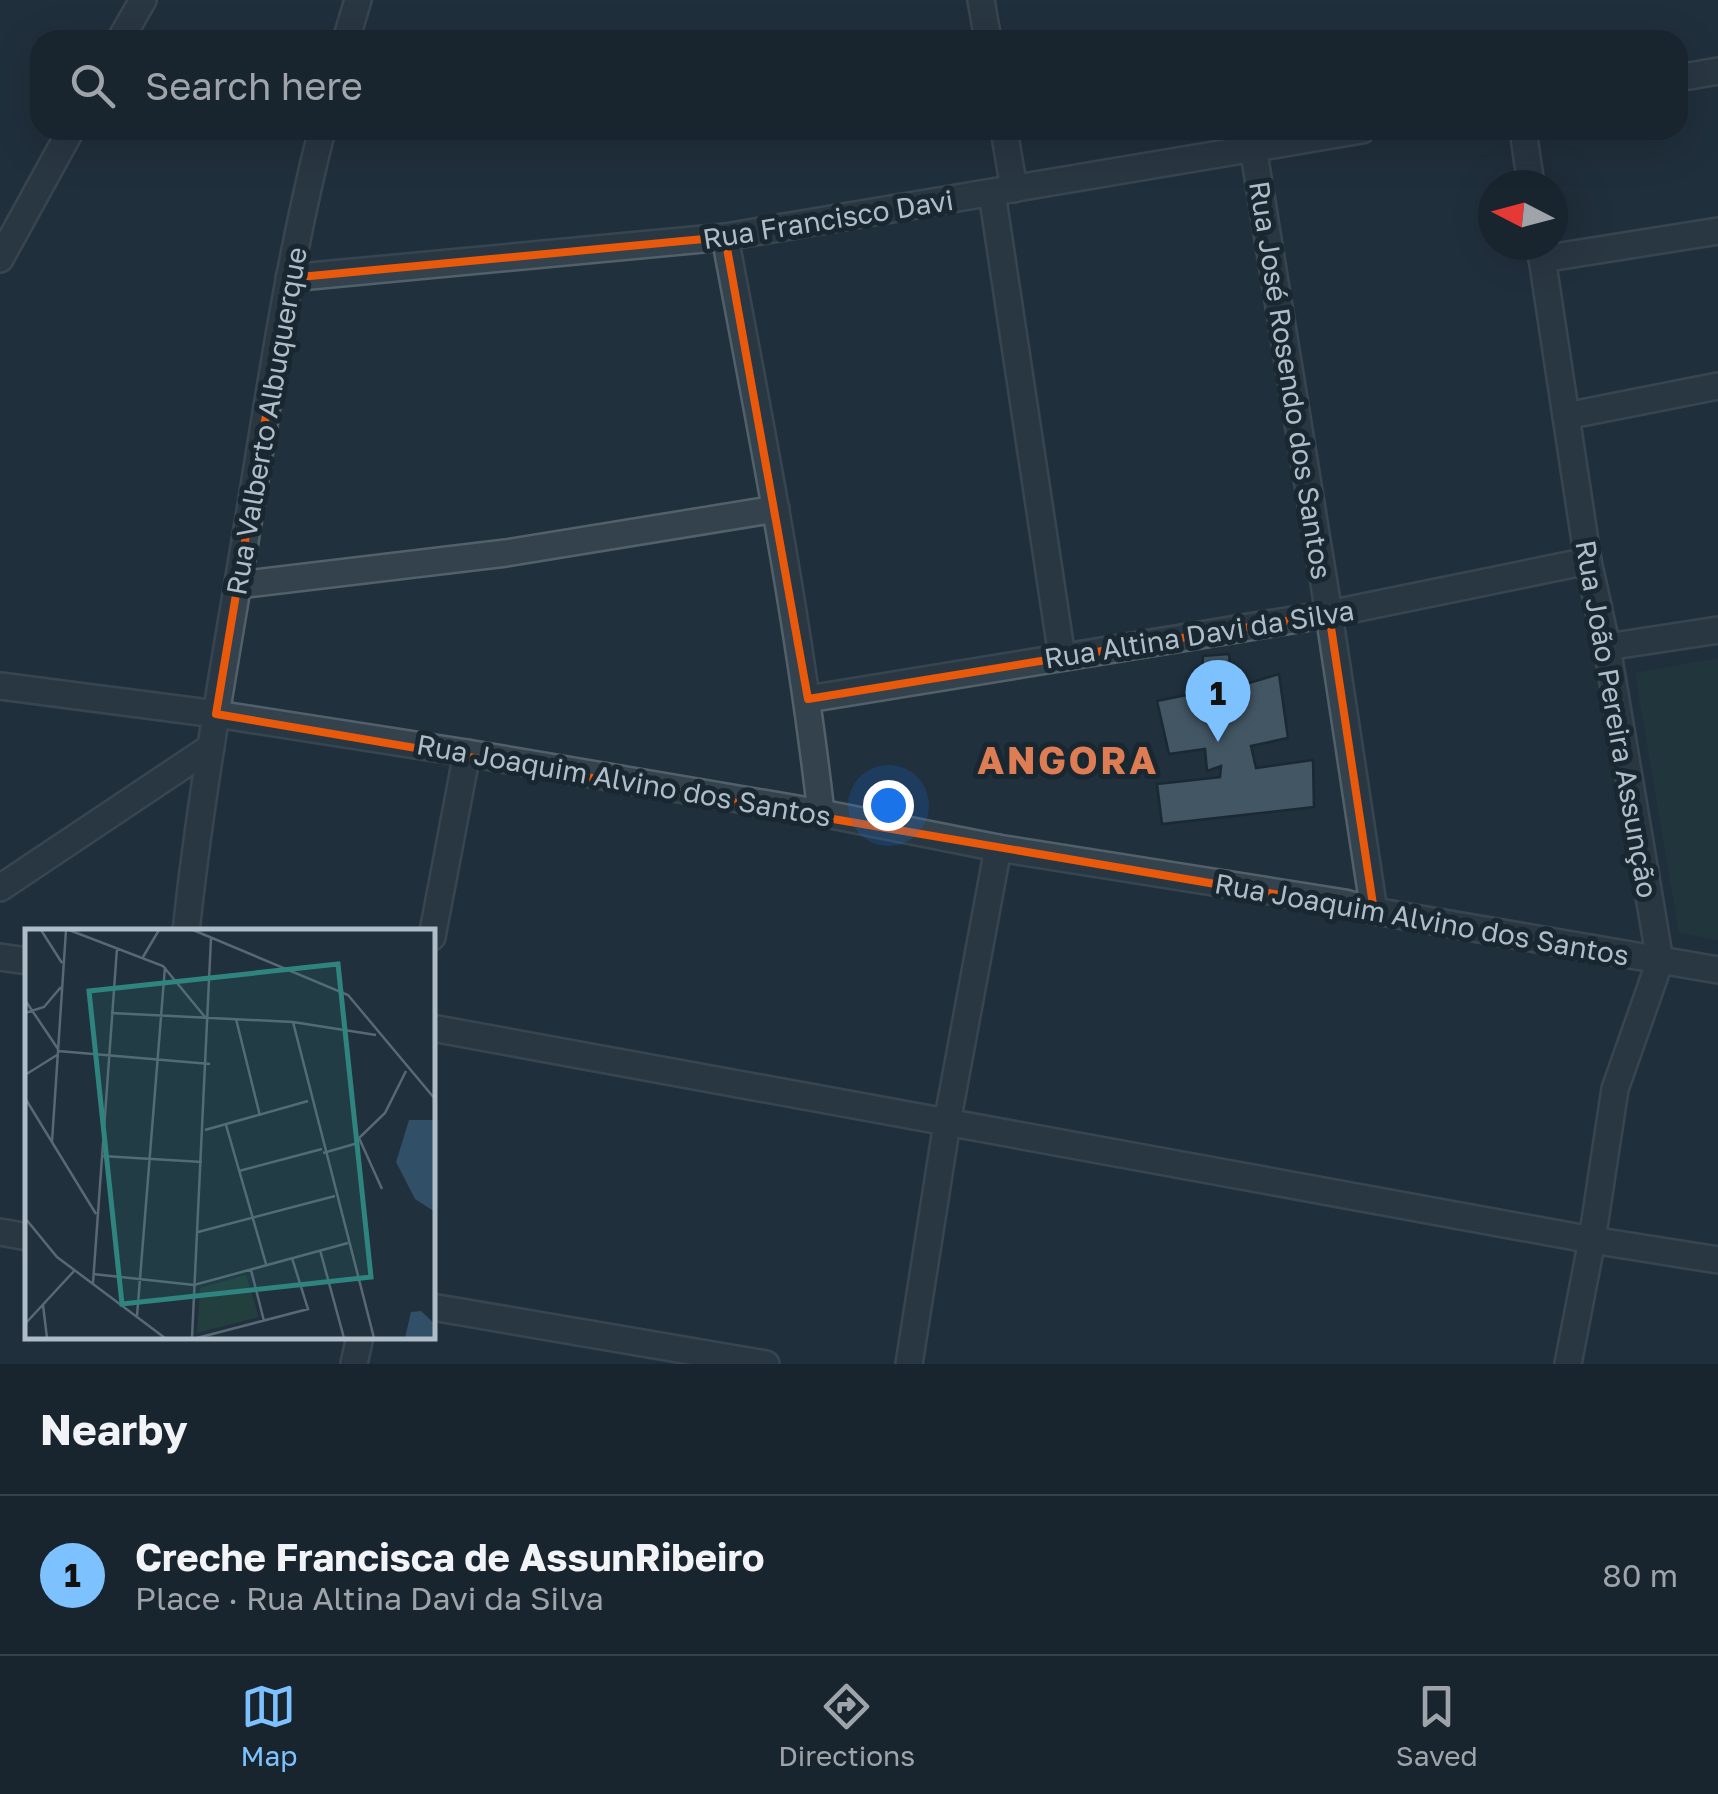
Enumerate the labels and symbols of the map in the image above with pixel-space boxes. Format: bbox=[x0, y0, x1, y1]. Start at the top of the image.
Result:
north arrow bbox=[1478, 170, 1568, 260]
street label: Rua José Rosendo dos Santos bbox=[1243, 178, 1339, 582]
street label: Rua Francisco Davi bbox=[700, 183, 956, 255]
street label: Rua Valberto Albuquerque bbox=[219, 244, 313, 598]
street label: Rua João Pereira Assunção bbox=[1569, 538, 1665, 900]
street label: Rua Altina Davi da Silva bbox=[1042, 593, 1356, 675]
pin: 1 bbox=[1186, 660, 1250, 742]
street label: Rua Joaquim Alvino dos Santos bbox=[414, 727, 834, 833]
district label: ANGORA bbox=[977, 737, 1159, 782]
your location bbox=[863, 780, 914, 831]
street label: Rua Joaquim Alvino dos Santos bbox=[1212, 866, 1632, 972]
inset map bbox=[25, 929, 435, 1339]

